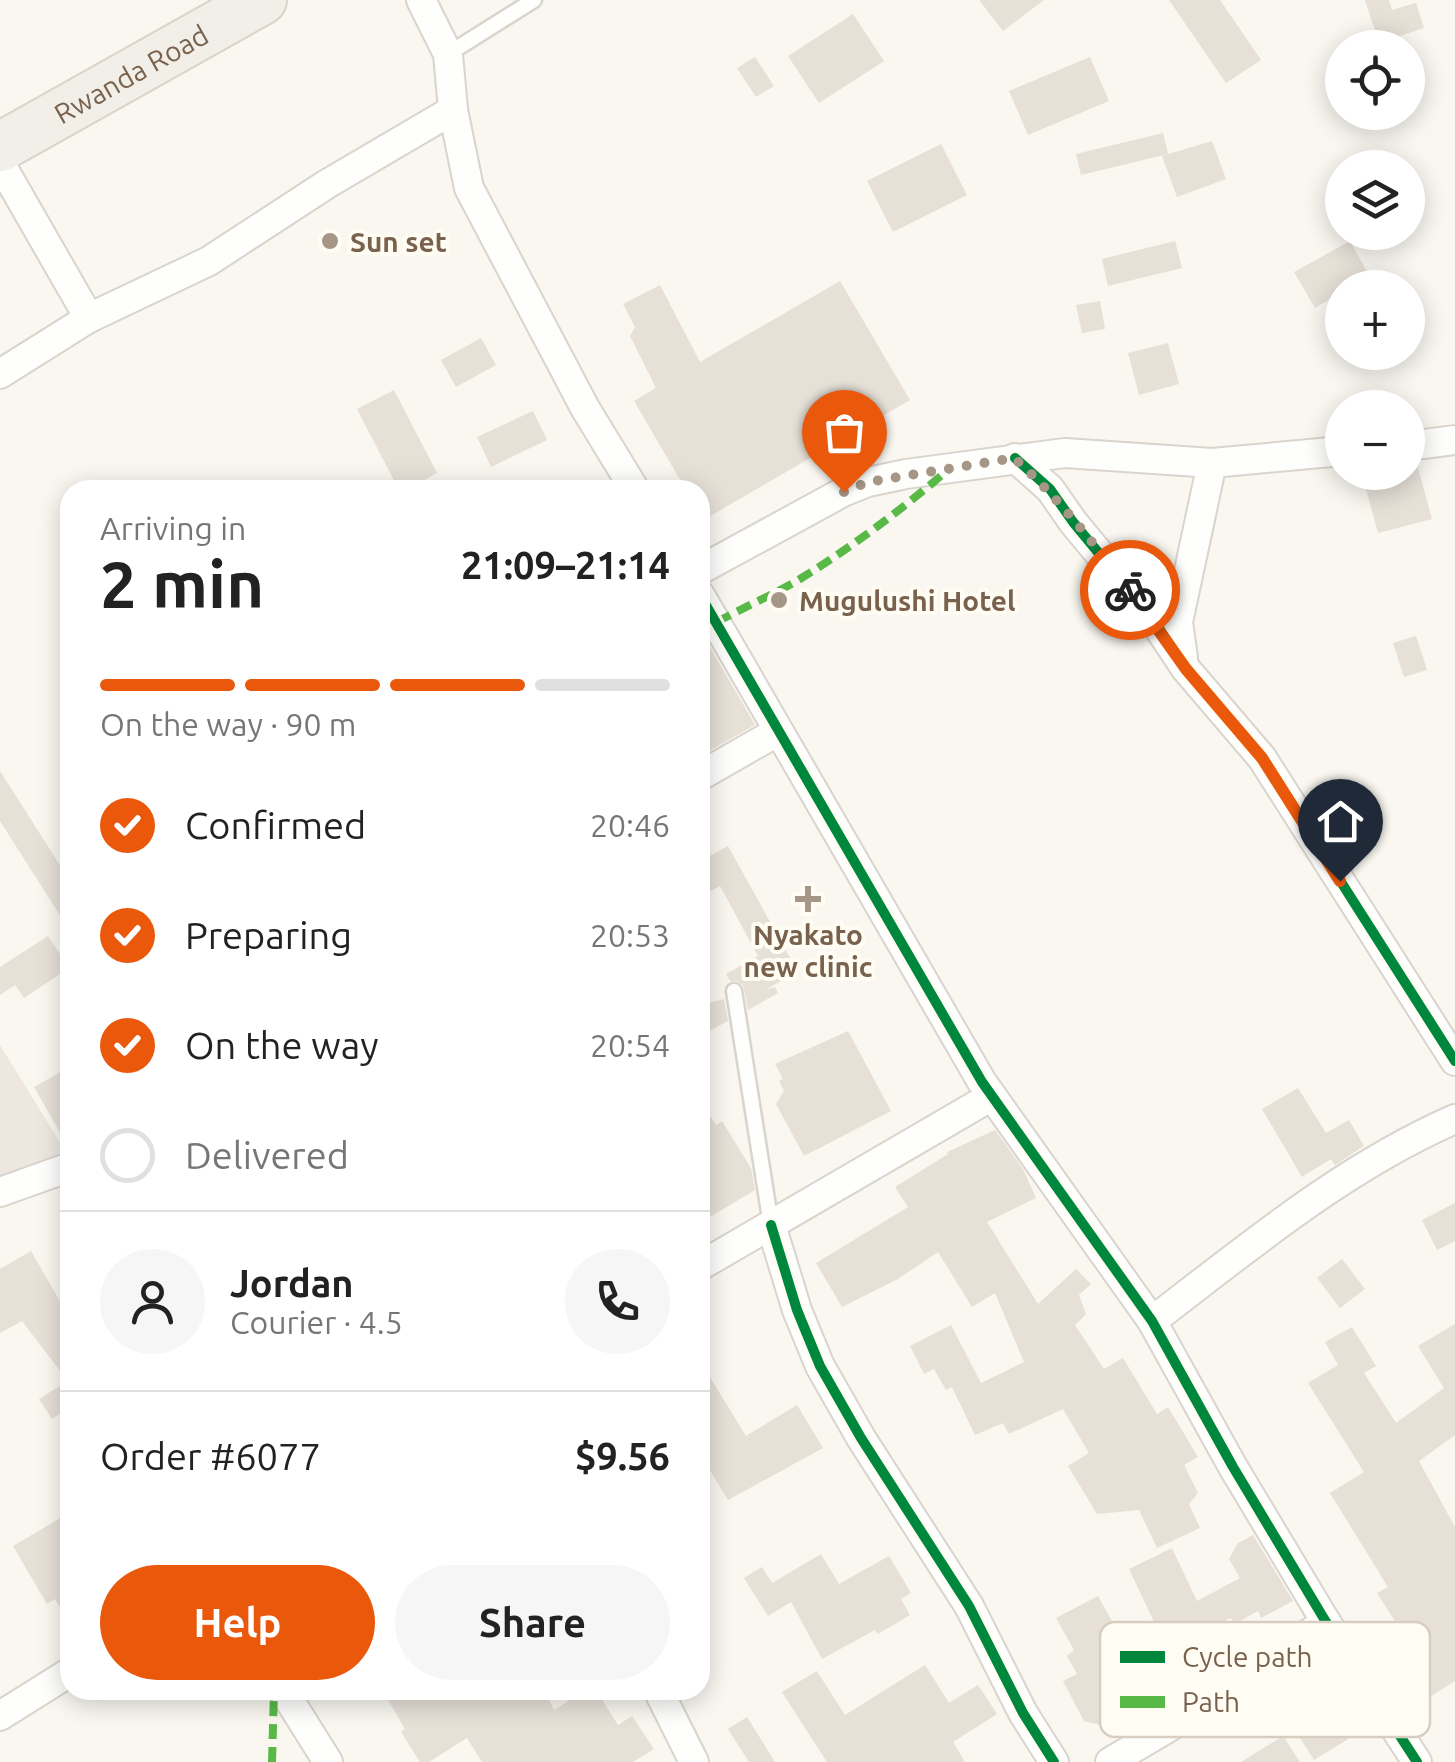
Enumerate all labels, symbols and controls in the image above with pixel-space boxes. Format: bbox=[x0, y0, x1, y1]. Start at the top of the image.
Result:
street label: Rwanda Road bbox=[48, 18, 213, 129]
map controls bbox=[1325, 30, 1425, 490]
button: locate bbox=[1325, 30, 1425, 130]
button: layers bbox=[1325, 150, 1425, 250]
place label: Sun set bbox=[350, 226, 447, 257]
marker: Sun set bbox=[319, 230, 341, 252]
button: + bbox=[1325, 270, 1425, 370]
pin bbox=[802, 390, 887, 493]
button: − bbox=[1325, 390, 1425, 490]
icon: bag bbox=[817, 405, 872, 460]
text: Arriving in bbox=[100, 510, 246, 546]
courier bbox=[1080, 540, 1180, 640]
text: 21:09–21:14 bbox=[461, 544, 670, 586]
text: 2 min bbox=[100, 547, 264, 620]
icon: bike bbox=[1103, 563, 1158, 618]
place label: Mugulushi Hotel bbox=[799, 585, 1015, 616]
marker: Mugulushi Hotel bbox=[768, 589, 790, 611]
text: On the way · 90 m bbox=[100, 706, 356, 742]
pin bbox=[1298, 779, 1383, 882]
icon: home bbox=[1313, 794, 1368, 849]
icon: check bbox=[100, 798, 155, 853]
text: Confirmed bbox=[185, 804, 366, 846]
text: 20:46 bbox=[590, 807, 670, 843]
marker: Nyakato new clinic bbox=[795, 886, 821, 912]
icon: check bbox=[100, 908, 155, 963]
text: Preparing bbox=[185, 914, 352, 956]
text: 20:53 bbox=[590, 917, 670, 953]
place label: Nyakato new clinic bbox=[744, 919, 872, 982]
icon: check bbox=[100, 1018, 155, 1073]
text: On the way bbox=[185, 1024, 378, 1066]
text: 20:54 bbox=[590, 1027, 670, 1063]
text: Delivered bbox=[185, 1134, 349, 1176]
button: person bbox=[100, 1249, 205, 1354]
button: phone bbox=[565, 1249, 670, 1354]
text: Jordan bbox=[230, 1262, 354, 1304]
text: Courier · 4.5 bbox=[230, 1304, 403, 1340]
text: Order #6077 bbox=[100, 1435, 321, 1477]
text: $9.56 bbox=[575, 1435, 670, 1477]
button: Help bbox=[100, 1565, 375, 1680]
button: Share bbox=[395, 1565, 670, 1680]
legend bbox=[1100, 1622, 1430, 1737]
text: Cycle path bbox=[1182, 1641, 1313, 1672]
text: Path bbox=[1182, 1686, 1240, 1717]

